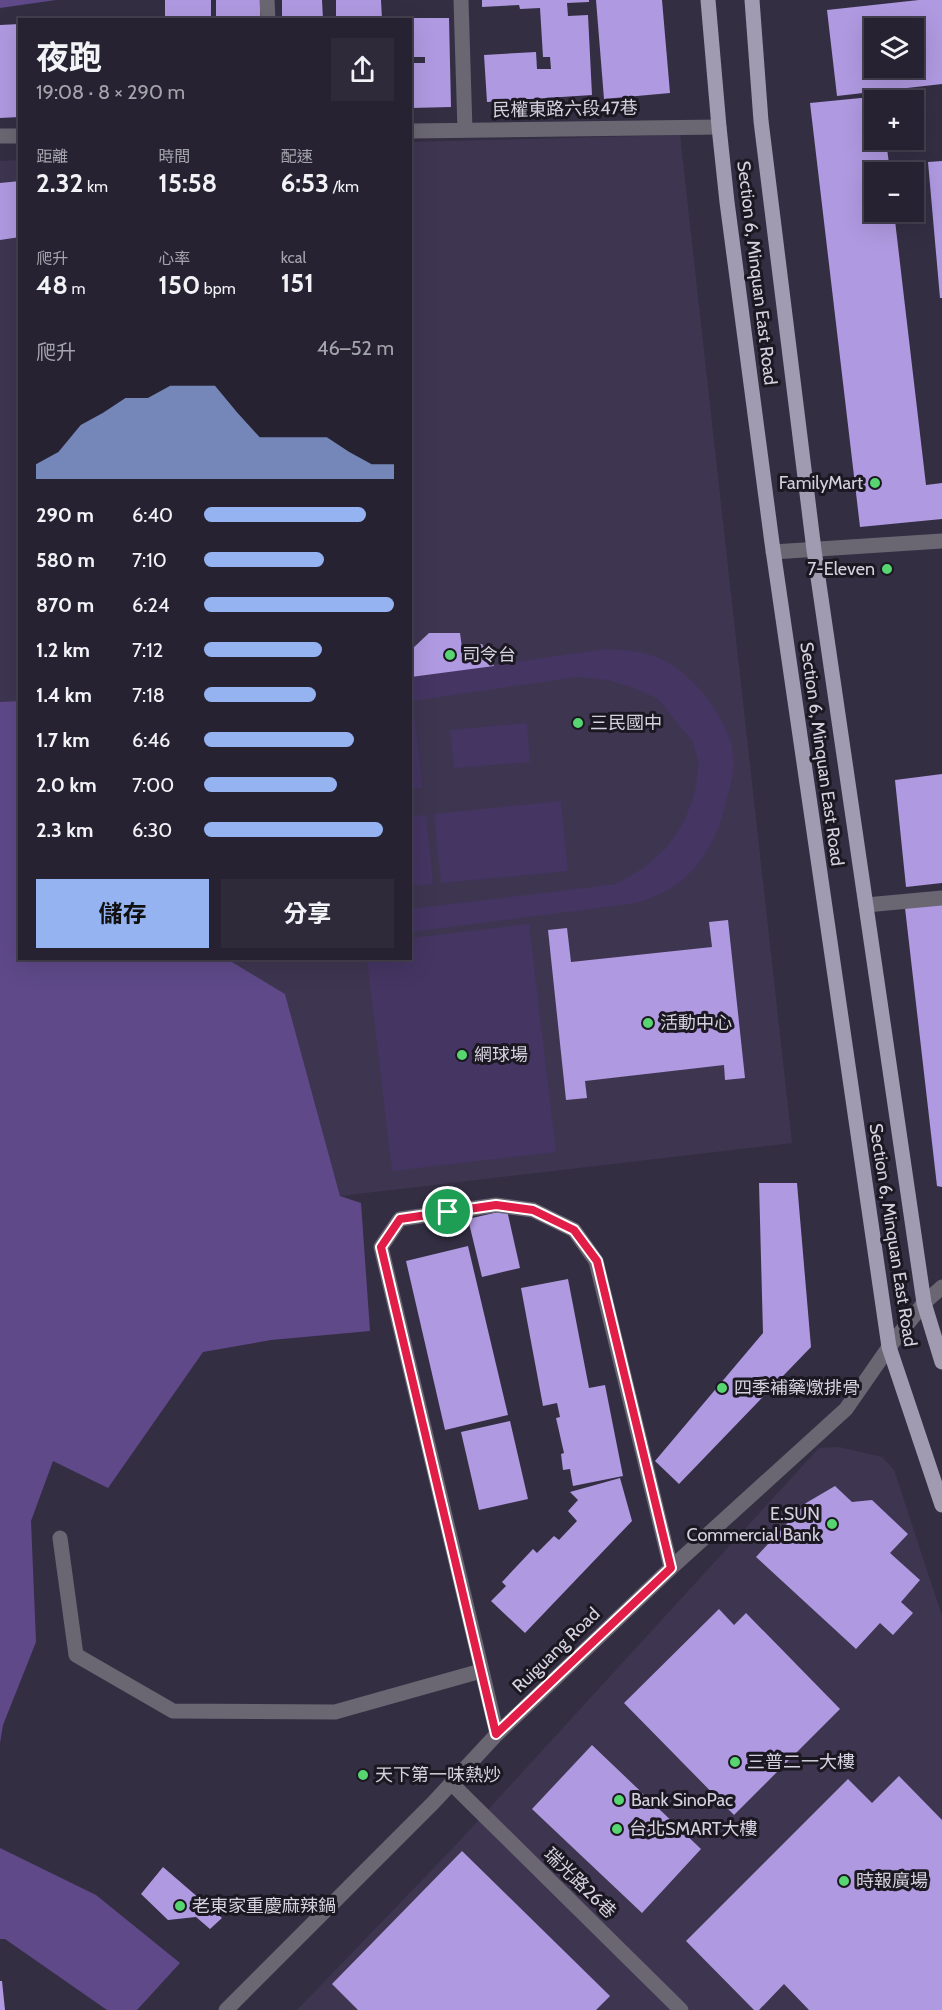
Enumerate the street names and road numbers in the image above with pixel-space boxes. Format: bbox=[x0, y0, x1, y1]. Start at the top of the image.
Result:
street label: 民權東路六段47巷 bbox=[492, 97, 638, 121]
street label: Section 6, Minquan East Road bbox=[732, 160, 782, 386]
street label: Section 6, Minquan East Road bbox=[795, 641, 849, 867]
street label: Section 6, Minquan East Road bbox=[864, 1122, 922, 1348]
street label: Ruiguang Road bbox=[508, 1603, 604, 1697]
street label: 瑞光路26巷 bbox=[539, 1843, 621, 1923]

